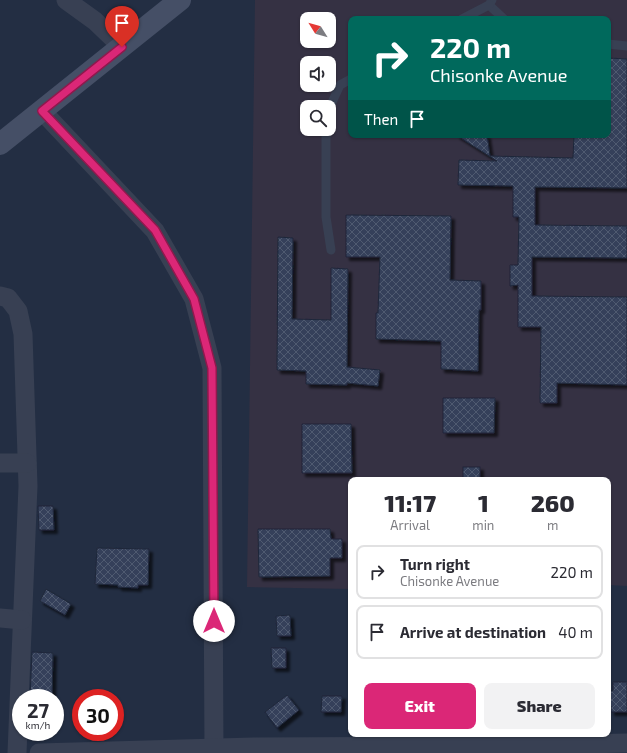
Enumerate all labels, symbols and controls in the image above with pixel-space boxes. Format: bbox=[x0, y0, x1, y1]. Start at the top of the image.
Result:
pin bbox=[105, 6, 139, 47]
icon: arrive bbox=[111, 12, 133, 34]
north arrow bbox=[300, 12, 336, 48]
map controls bbox=[300, 12, 336, 136]
text: 220 m bbox=[430, 30, 511, 64]
icon: right bbox=[364, 32, 416, 84]
button: sound bbox=[300, 56, 336, 92]
text: Chisonke Avenue bbox=[430, 64, 567, 86]
button: search bbox=[300, 100, 336, 136]
icon: arrive bbox=[406, 108, 428, 130]
text: Then bbox=[364, 110, 398, 128]
text: 11:17 bbox=[384, 488, 436, 517]
text: 1 bbox=[478, 488, 489, 517]
text: 260 bbox=[531, 488, 575, 517]
text: Arrival bbox=[390, 517, 430, 533]
text: min bbox=[472, 517, 494, 533]
text: m bbox=[547, 517, 558, 533]
text: Turn right bbox=[400, 555, 470, 573]
icon: right bbox=[366, 561, 388, 583]
text: 220 m bbox=[551, 563, 593, 581]
text: Chisonke Avenue bbox=[400, 573, 499, 589]
position arrow bbox=[193, 600, 235, 642]
icon: arrive bbox=[366, 621, 388, 643]
text: Arrive at destination bbox=[400, 623, 546, 641]
text: 40 m bbox=[558, 623, 593, 641]
button: Exit bbox=[364, 683, 476, 729]
button: Share bbox=[484, 683, 595, 729]
speed limit sign: 30 bbox=[72, 689, 124, 741]
text: 27 bbox=[27, 698, 49, 722]
text: km/h bbox=[26, 719, 50, 731]

